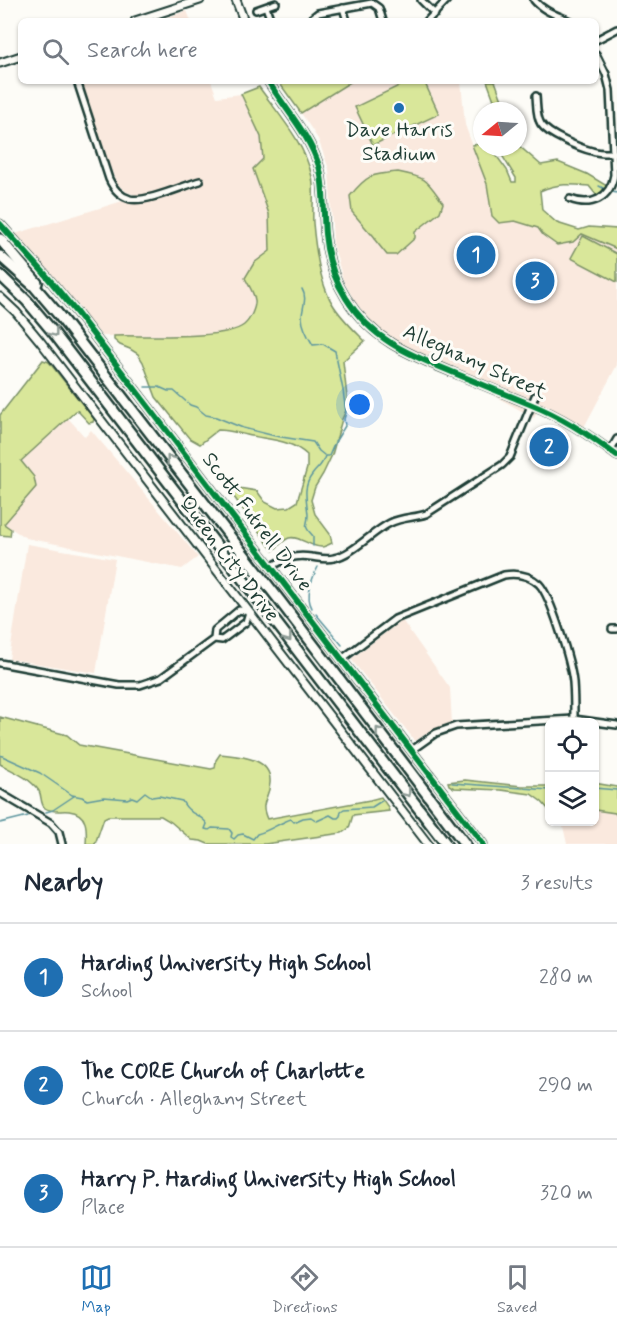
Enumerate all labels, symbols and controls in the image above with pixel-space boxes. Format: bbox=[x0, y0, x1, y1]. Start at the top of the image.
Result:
search box bbox=[18, 18, 599, 84]
icon: search bbox=[39, 35, 72, 68]
text: Search here bbox=[87, 37, 198, 65]
marker: Dave Harris Stadium bbox=[392, 101, 406, 115]
north arrow bbox=[473, 102, 527, 156]
place label: Dave Harris Stadium bbox=[345, 116, 453, 168]
pin: 1 bbox=[456, 232, 496, 278]
pin: 3 bbox=[516, 258, 554, 304]
street label: Alleghany Street bbox=[398, 318, 552, 407]
one-way arrow bbox=[47, 327, 58, 338]
your location bbox=[345, 390, 374, 419]
pin: 2 bbox=[530, 424, 568, 470]
street label: Scott Futrell Drive bbox=[195, 447, 319, 597]
one-way arrow bbox=[167, 455, 178, 466]
street label: Queen City Drive bbox=[172, 490, 286, 628]
one-way arrow bbox=[281, 631, 292, 642]
map controls bbox=[545, 718, 599, 826]
button: locate bbox=[545, 718, 599, 772]
one-way arrow bbox=[375, 726, 386, 737]
button: layers bbox=[545, 772, 599, 826]
one-way arrow bbox=[399, 786, 410, 797]
text: Nearby bbox=[24, 866, 103, 900]
text: 3 results bbox=[521, 870, 593, 897]
text: Harding University High School bbox=[81, 950, 371, 978]
text: 1 bbox=[39, 964, 48, 991]
text: 280 m bbox=[539, 964, 593, 991]
text: School bbox=[81, 978, 133, 1005]
text: The CORE Church of Charlotte bbox=[81, 1058, 365, 1086]
text: 2 bbox=[39, 1072, 48, 1099]
text: 290 m bbox=[538, 1072, 593, 1099]
text: Church · Alleghany Street bbox=[81, 1086, 307, 1113]
text: Harry P. Harding University High School bbox=[81, 1166, 456, 1194]
text: 3 bbox=[39, 1180, 48, 1207]
text: 320 m bbox=[540, 1180, 593, 1207]
text: Place bbox=[81, 1194, 125, 1221]
tab: Map bbox=[80, 1261, 113, 1318]
tab: Directions bbox=[272, 1261, 338, 1318]
tab: Saved bbox=[497, 1261, 537, 1318]

